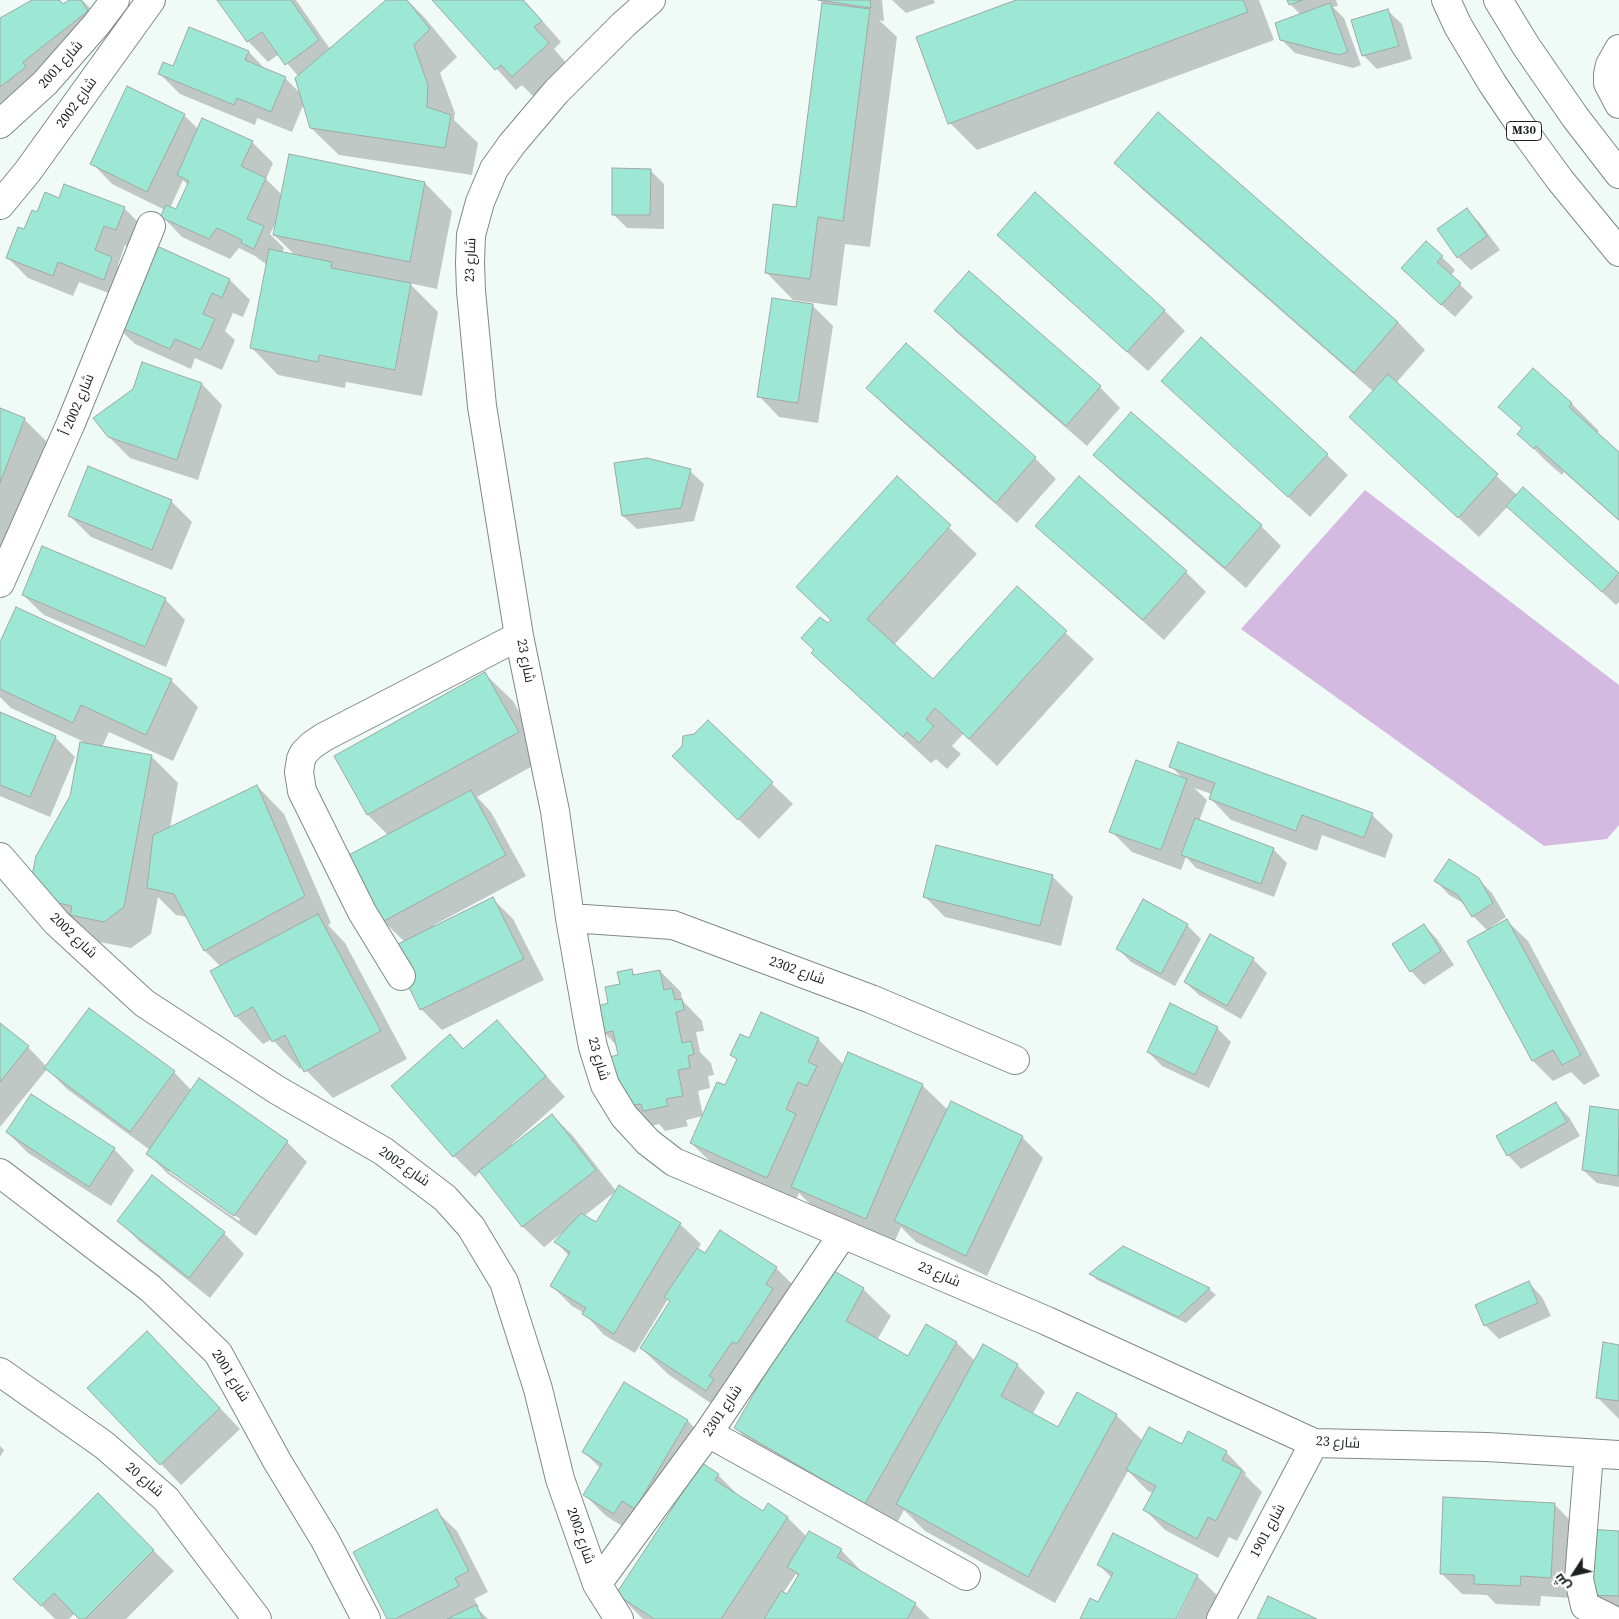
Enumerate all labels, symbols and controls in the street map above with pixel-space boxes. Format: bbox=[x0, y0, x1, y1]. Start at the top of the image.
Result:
street label: شارع 2001 bbox=[35, 38, 87, 92]
street label: شارع 2002 bbox=[53, 74, 101, 132]
road number: M30 bbox=[1506, 122, 1542, 140]
street label: شارع 23 bbox=[462, 238, 480, 282]
street label: شارع 2002 أ bbox=[57, 372, 99, 438]
street label: شارع 23 bbox=[513, 638, 537, 684]
street label: شارع 2002 bbox=[46, 910, 100, 962]
street label: شارع 2302 bbox=[767, 953, 827, 989]
street label: شارع 23 bbox=[584, 1035, 612, 1083]
street label: شارع 2002 bbox=[375, 1143, 433, 1191]
street label: شارع 23 bbox=[915, 1259, 963, 1291]
street label: شارع 2001 bbox=[207, 1347, 253, 1405]
street label: شارع 2301 bbox=[700, 1382, 746, 1440]
street label: شارع 23 bbox=[1315, 1433, 1361, 1453]
street label: شارع 20 bbox=[122, 1459, 166, 1501]
street label: شارع 1901 bbox=[1247, 1501, 1289, 1561]
street label: شارع 2002 bbox=[563, 1506, 597, 1566]
north arrow bbox=[1549, 1549, 1599, 1599]
text: ش bbox=[1548, 1570, 1575, 1596]

